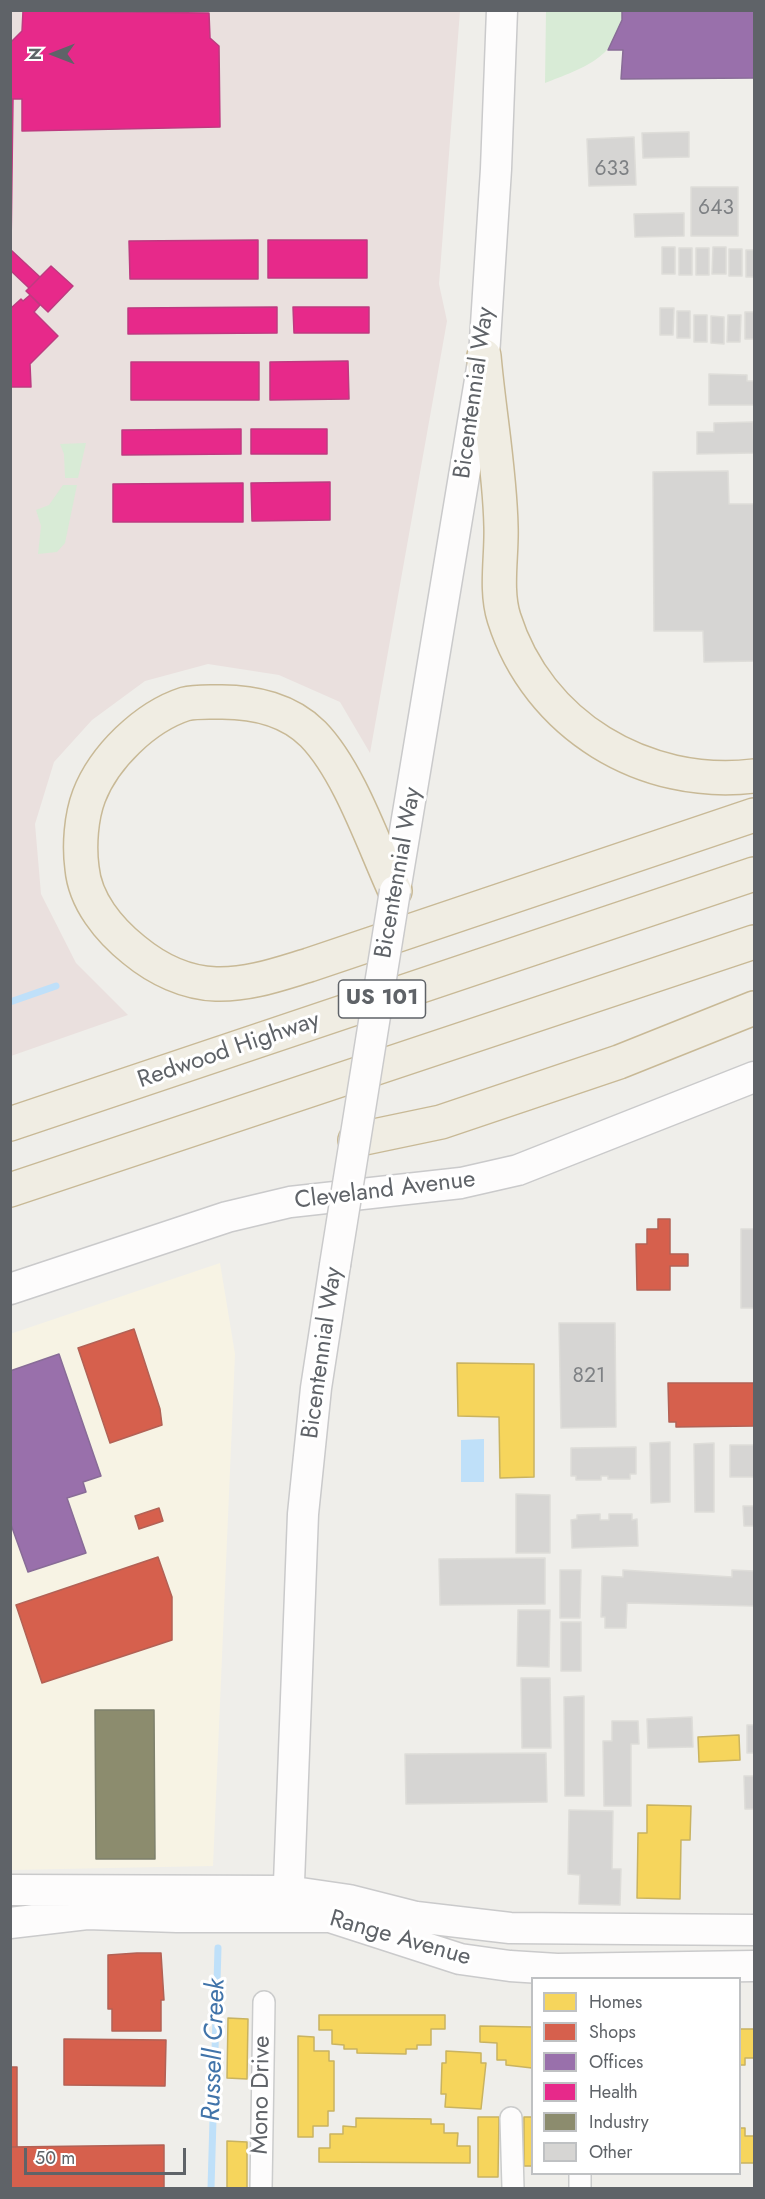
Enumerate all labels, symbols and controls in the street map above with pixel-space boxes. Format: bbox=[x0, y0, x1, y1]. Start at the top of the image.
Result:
north arrow bbox=[24, 24, 84, 84]
text: N bbox=[24, 48, 47, 60]
house number: 633 bbox=[594, 157, 630, 183]
house number: 643 bbox=[698, 196, 734, 222]
street label: Bicentennial Way bbox=[449, 305, 501, 481]
street label: Bicentennial Way bbox=[370, 785, 428, 961]
road number: US 101 bbox=[338, 980, 425, 1018]
street label: Redwood Highway bbox=[134, 1006, 324, 1096]
street label: Cleveland Avenue bbox=[293, 1166, 477, 1216]
street label: Bicentennial Way bbox=[297, 1265, 349, 1441]
house number: 821 bbox=[573, 1364, 605, 1390]
street label: Range Avenue bbox=[326, 1905, 474, 1973]
legend bbox=[531, 1977, 741, 2175]
water label: Russell Creek bbox=[197, 1978, 233, 2122]
text: Homes bbox=[589, 1989, 642, 2015]
text: Shops bbox=[589, 2019, 636, 2045]
street label: Mono Drive bbox=[247, 2035, 277, 2155]
text: Offices bbox=[589, 2049, 643, 2075]
text: Health bbox=[589, 2079, 638, 2105]
text: Industry bbox=[589, 2109, 649, 2135]
scale bar bbox=[27, 2136, 189, 2174]
text: Other bbox=[589, 2139, 632, 2165]
text: 50 m bbox=[35, 2145, 75, 2171]

